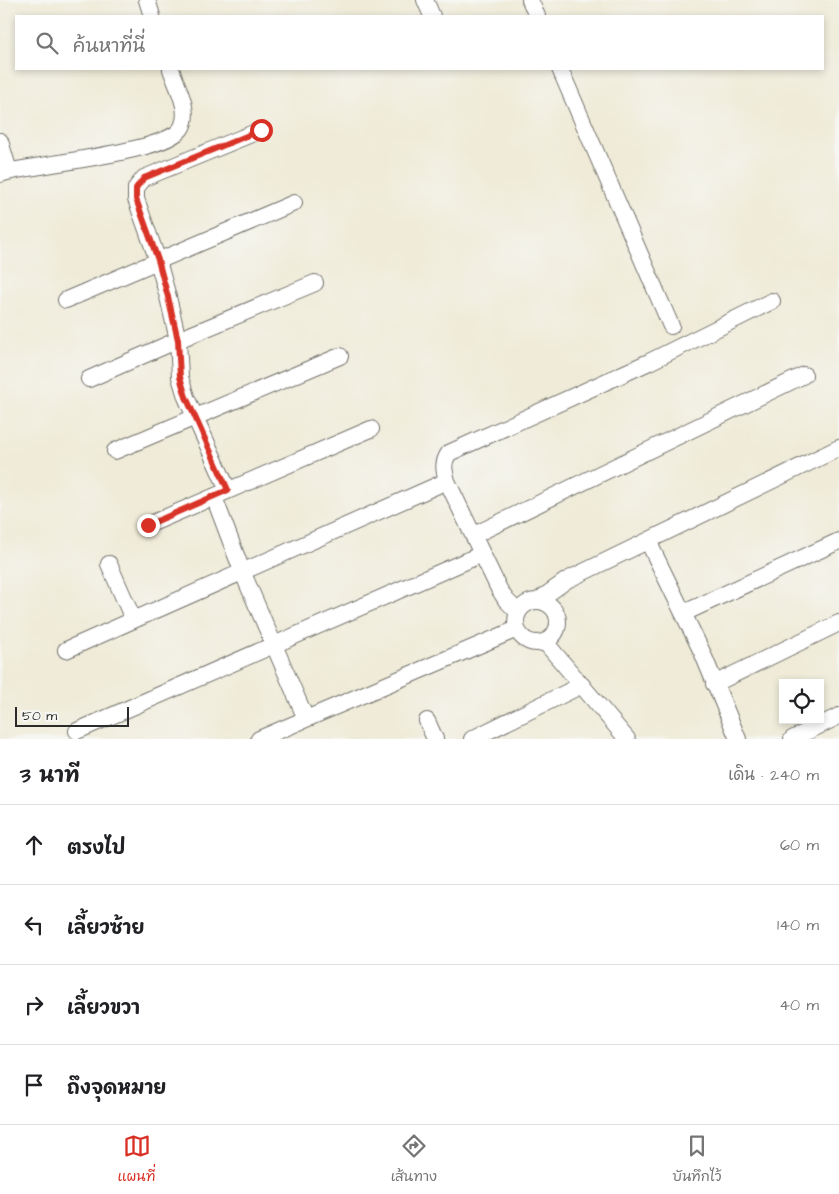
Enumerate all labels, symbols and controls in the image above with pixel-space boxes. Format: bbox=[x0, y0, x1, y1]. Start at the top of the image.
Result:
search box bbox=[15, 15, 824, 70]
icon: search bbox=[33, 29, 61, 57]
text: ค้นหาที่นี่ bbox=[73, 33, 145, 60]
route start bbox=[250, 119, 273, 142]
route end bbox=[137, 514, 160, 537]
map controls bbox=[779, 679, 824, 724]
button: locate bbox=[779, 679, 824, 724]
scale bar bbox=[15, 704, 129, 727]
text: 50 m bbox=[22, 706, 57, 726]
text: 3 นาที bbox=[20, 761, 80, 790]
text: เดิน · 240 m bbox=[728, 764, 819, 786]
icon: ahead bbox=[20, 831, 48, 859]
text: 60 m bbox=[780, 834, 819, 856]
text: ตรงไป bbox=[67, 835, 125, 862]
icon: left bbox=[20, 911, 48, 939]
text: 140 m bbox=[777, 914, 819, 936]
text: เลี้ยวซ้าย bbox=[67, 915, 144, 942]
icon: right bbox=[20, 991, 48, 1019]
text: 40 m bbox=[779, 994, 819, 1016]
text: เลี้ยวขวา bbox=[67, 995, 140, 1022]
icon: arrive bbox=[20, 1071, 48, 1099]
text: ถึงจุดหมาย bbox=[67, 1075, 166, 1102]
tab: แผนที่ bbox=[118, 1132, 155, 1187]
tab: เส้นทาง bbox=[391, 1132, 437, 1187]
tab: บันทึกไว้ bbox=[672, 1132, 721, 1187]

